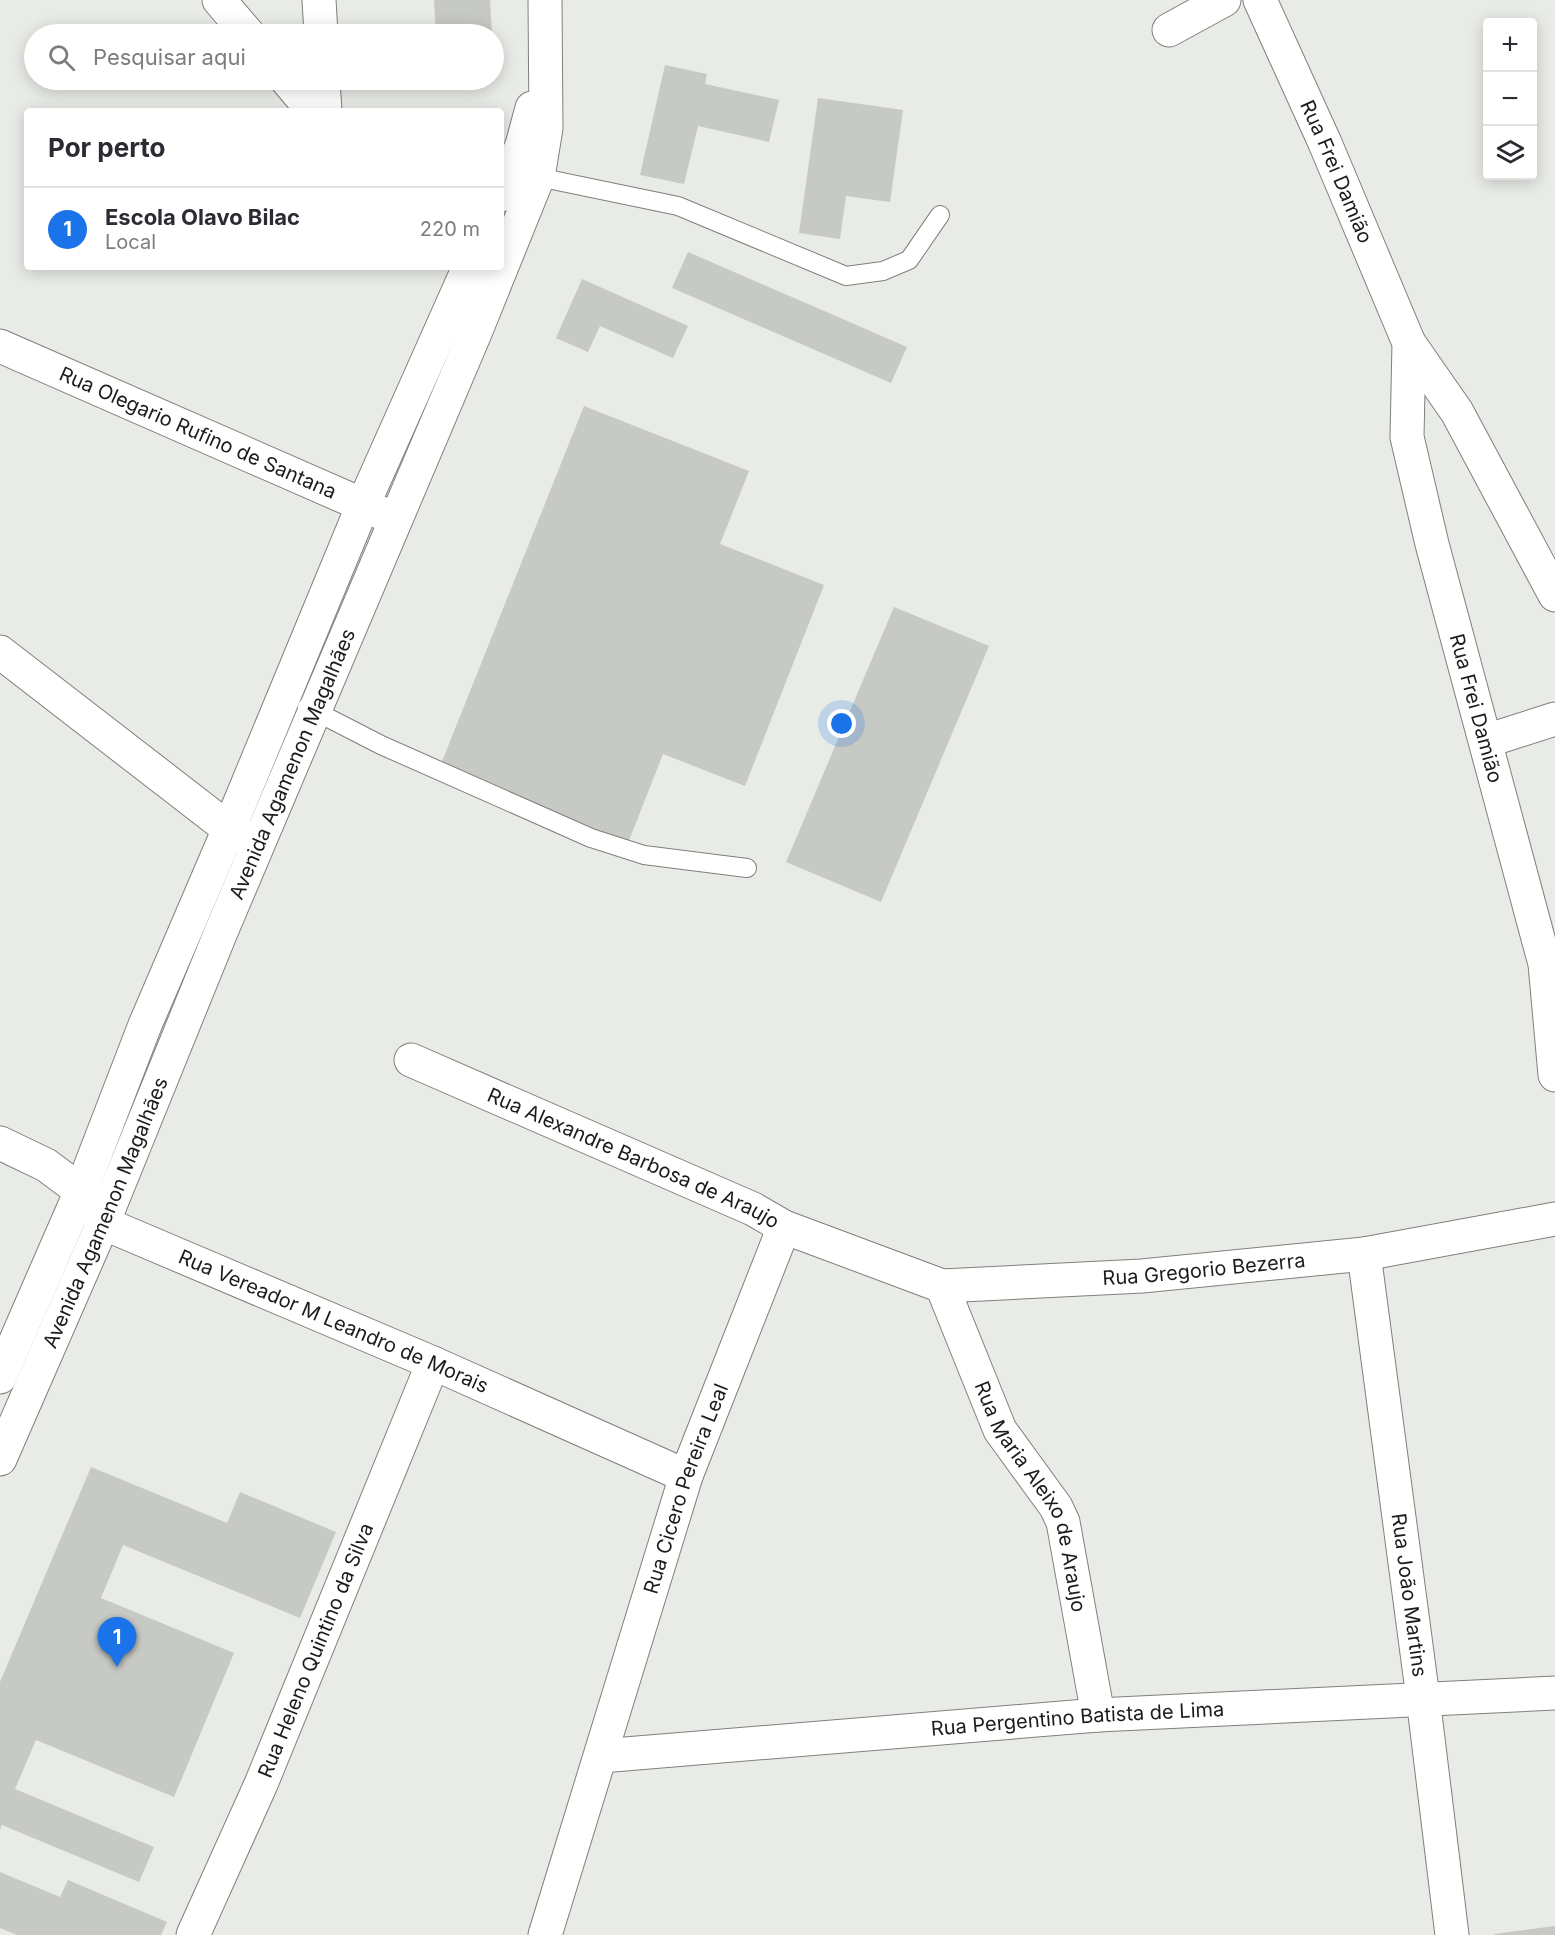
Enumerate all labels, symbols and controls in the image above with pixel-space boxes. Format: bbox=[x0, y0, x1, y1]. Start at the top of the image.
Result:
map controls bbox=[1483, 18, 1537, 180]
button: + bbox=[1483, 18, 1537, 72]
search box bbox=[24, 24, 504, 90]
icon: search bbox=[45, 41, 78, 74]
text: Pesquisar aqui bbox=[93, 44, 246, 70]
button: − bbox=[1483, 72, 1537, 126]
street label: Rua Frei Damião bbox=[1295, 96, 1378, 247]
button: layers bbox=[1483, 126, 1537, 180]
text: Por perto bbox=[48, 132, 166, 163]
text: Escola Olavo Bilac bbox=[105, 204, 300, 230]
text: 1 bbox=[63, 217, 72, 241]
text: 220 m bbox=[420, 217, 480, 241]
text: Local bbox=[105, 230, 156, 254]
street label: Rua Olegario Rufino de Santana bbox=[56, 361, 340, 504]
street label: Avenida Agamenon Magalhães bbox=[224, 625, 360, 903]
street label: Rua Frei Damião bbox=[1445, 631, 1508, 785]
your location bbox=[827, 709, 856, 738]
street label: Avenida Agamenon Magalhães bbox=[38, 1074, 173, 1352]
street label: Rua Alexandre Barbosa de Araujo bbox=[484, 1083, 784, 1234]
street label: Rua Vereador M Leandro de Morais bbox=[175, 1244, 492, 1398]
street label: Rua Gregorio Bezerra bbox=[1102, 1248, 1306, 1290]
street label: Rua Maria Aleixo de Araujo bbox=[970, 1378, 1091, 1614]
street label: Rua Cicero Pereira Leal bbox=[639, 1380, 733, 1597]
street label: Rua João Martins bbox=[1387, 1512, 1432, 1678]
street label: Rua Heleno Quintino da Silva bbox=[253, 1519, 378, 1781]
pin: 1 bbox=[98, 1618, 136, 1667]
street label: Rua Pergentino Batista de Lima bbox=[930, 1697, 1225, 1741]

